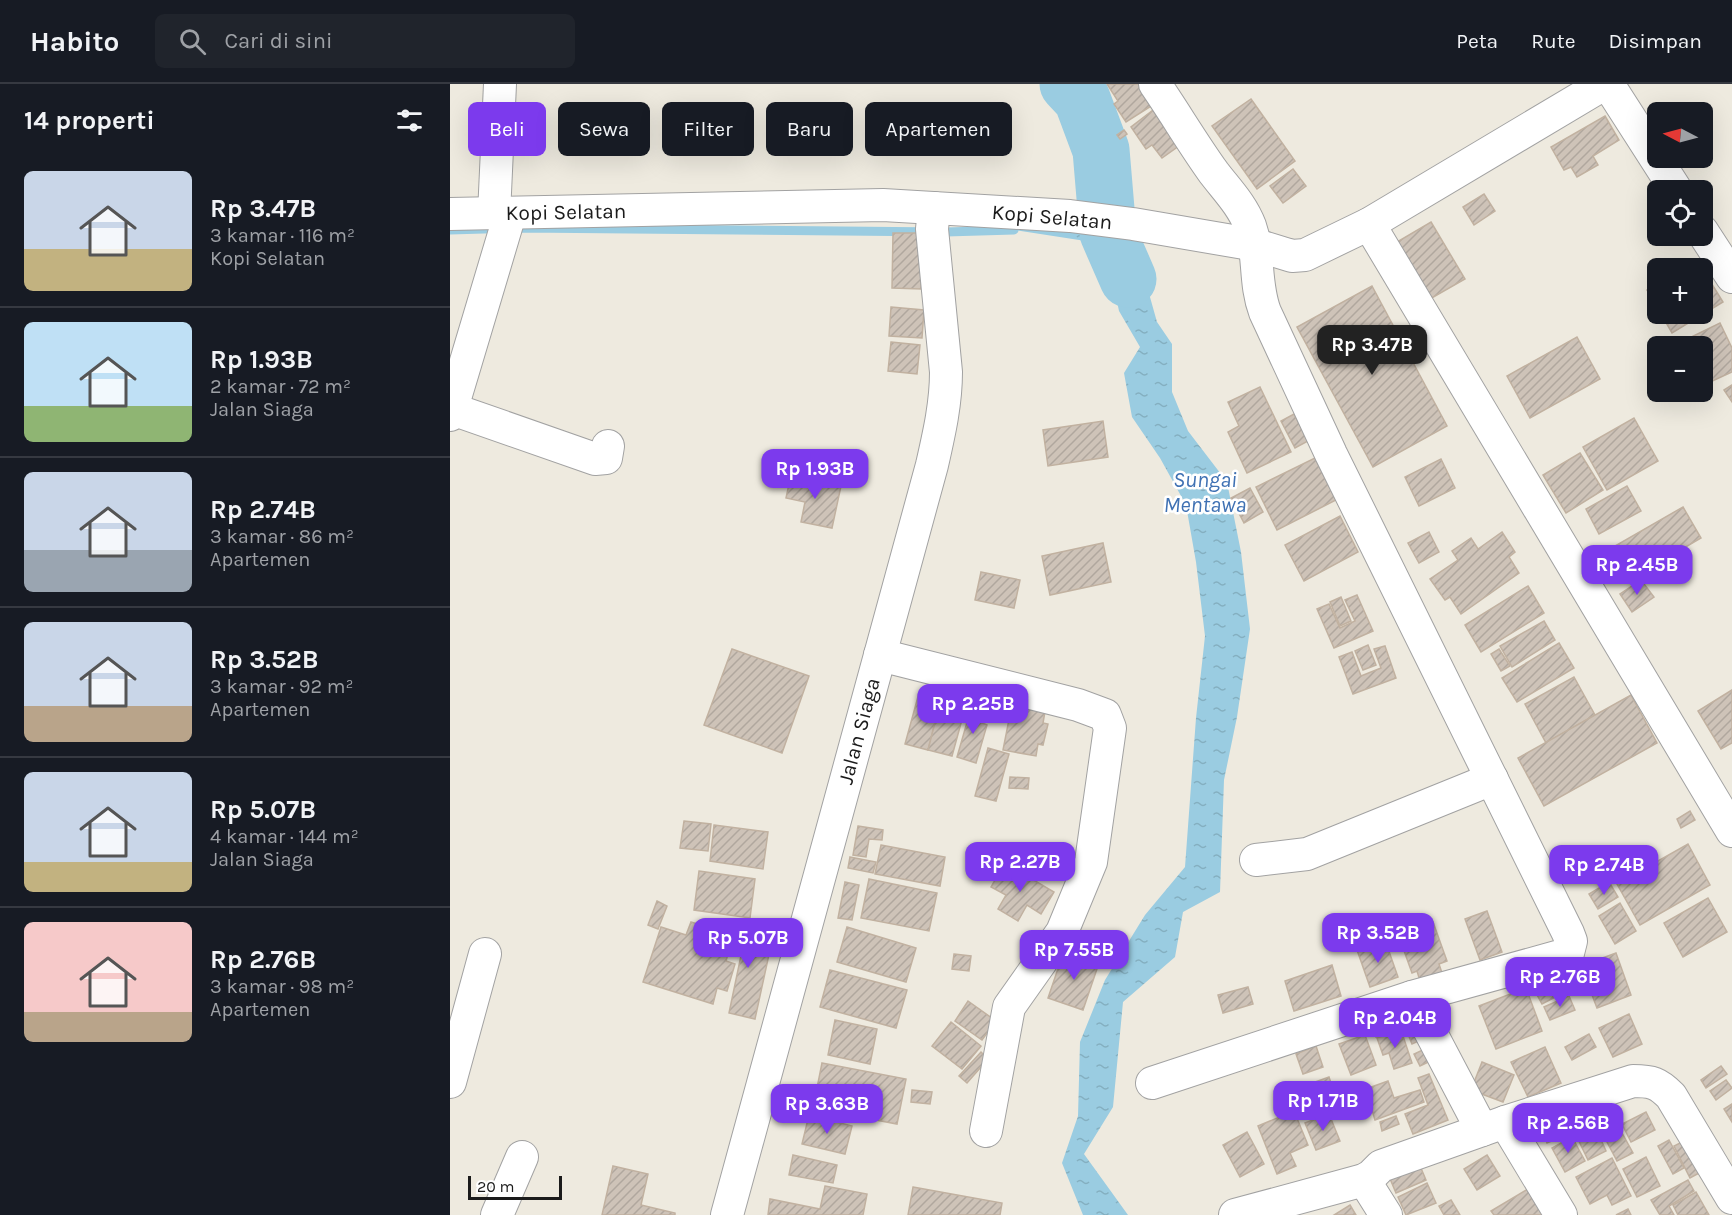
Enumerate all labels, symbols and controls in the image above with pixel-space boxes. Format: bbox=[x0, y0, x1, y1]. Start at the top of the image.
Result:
search box bbox=[155, 14, 575, 68]
text: Habito bbox=[30, 25, 119, 58]
icon: search bbox=[176, 25, 209, 58]
text: Cari di sini bbox=[224, 28, 333, 54]
text: Peta bbox=[1456, 29, 1498, 53]
text: Rute bbox=[1531, 29, 1575, 53]
text: Disimpan bbox=[1608, 29, 1702, 53]
chip: Beli bbox=[468, 102, 546, 156]
chip: Sewa bbox=[558, 102, 650, 156]
chip: Filter bbox=[662, 102, 754, 156]
chip: Baru bbox=[766, 102, 853, 156]
chip: Apartemen bbox=[865, 102, 1012, 156]
north arrow bbox=[1647, 102, 1713, 168]
map controls bbox=[1647, 102, 1713, 402]
icon: filters bbox=[393, 104, 426, 137]
text: 14 properti bbox=[24, 105, 155, 136]
button: locate bbox=[1647, 180, 1713, 246]
text: Rp 3.47B bbox=[210, 193, 316, 224]
icon: home bbox=[72, 195, 144, 267]
street label: Kopi Selatan bbox=[505, 199, 627, 225]
street label: Kopi Selatan bbox=[991, 200, 1113, 234]
text: 3 kamar · 116 m² bbox=[210, 224, 355, 247]
text: Kopi Selatan bbox=[210, 247, 325, 270]
button: + bbox=[1647, 258, 1713, 324]
pin: Rp 3.47B bbox=[1310, 325, 1434, 376]
text: Rp 3.47B bbox=[1331, 333, 1413, 356]
button: − bbox=[1647, 336, 1713, 402]
text: Rp 1.93B bbox=[210, 344, 313, 375]
icon: home bbox=[72, 346, 144, 418]
text: 2 kamar · 72 m² bbox=[210, 375, 351, 398]
text: Jalan Siaga bbox=[210, 398, 314, 421]
pin: Rp 1.93B bbox=[753, 449, 877, 500]
text: Rp 1.93B bbox=[775, 457, 855, 480]
water label: Sungai Mentawa bbox=[1164, 467, 1246, 518]
text: Rp 2.74B bbox=[210, 494, 316, 525]
icon: home bbox=[72, 496, 144, 568]
text: 3 kamar · 86 m² bbox=[210, 525, 354, 548]
pin: Rp 2.45B bbox=[1575, 545, 1699, 596]
text: Apartemen bbox=[210, 548, 310, 571]
text: Rp 2.45B bbox=[1595, 553, 1679, 576]
text: Rp 3.52B bbox=[210, 644, 319, 675]
icon: home bbox=[72, 646, 144, 718]
text: 3 kamar · 92 m² bbox=[210, 675, 354, 698]
street label: Jalan Siaga bbox=[833, 675, 885, 787]
pin: Rp 2.25B bbox=[911, 684, 1035, 735]
text: Rp 2.25B bbox=[931, 692, 1015, 715]
text: Apartemen bbox=[210, 698, 310, 721]
text: Rp 5.07B bbox=[210, 794, 316, 825]
icon: home bbox=[72, 796, 144, 868]
text: 4 kamar · 144 m² bbox=[210, 825, 359, 848]
pin: Rp 2.27B bbox=[958, 842, 1082, 893]
pin: Rp 2.74B bbox=[1542, 845, 1666, 896]
text: Jalan Siaga bbox=[210, 848, 314, 871]
text: Rp 2.27B bbox=[979, 850, 1061, 873]
text: Rp 2.74B bbox=[1563, 853, 1645, 876]
pin: Rp 3.52B bbox=[1316, 913, 1440, 964]
pin: Rp 5.07B bbox=[686, 918, 810, 969]
text: Rp 3.52B bbox=[1336, 921, 1420, 944]
text: Rp 5.07B bbox=[707, 926, 789, 949]
pin: Rp 7.55B bbox=[1012, 930, 1136, 981]
text: Rp 7.55B bbox=[1034, 938, 1114, 961]
text: Rp 2.76B bbox=[210, 944, 316, 975]
icon: home bbox=[72, 946, 144, 1018]
pin: Rp 2.76B bbox=[1498, 957, 1622, 1008]
text: Rp 2.76B bbox=[1519, 965, 1601, 988]
text: 3 kamar · 98 m² bbox=[210, 975, 354, 998]
text: Apartemen bbox=[210, 998, 310, 1021]
pin: Rp 2.04B bbox=[1333, 998, 1457, 1049]
text: Rp 2.04B bbox=[1353, 1006, 1437, 1029]
pin: Rp 1.71B bbox=[1261, 1081, 1385, 1132]
pin: Rp 3.63B bbox=[765, 1084, 889, 1135]
text: Rp 1.71B bbox=[1287, 1089, 1359, 1112]
text: Rp 3.63B bbox=[785, 1092, 869, 1115]
pin: Rp 2.56B bbox=[1506, 1103, 1630, 1154]
text: Rp 2.56B bbox=[1526, 1111, 1610, 1134]
scale bar bbox=[468, 1173, 562, 1200]
text: 20 m bbox=[477, 1177, 515, 1196]

